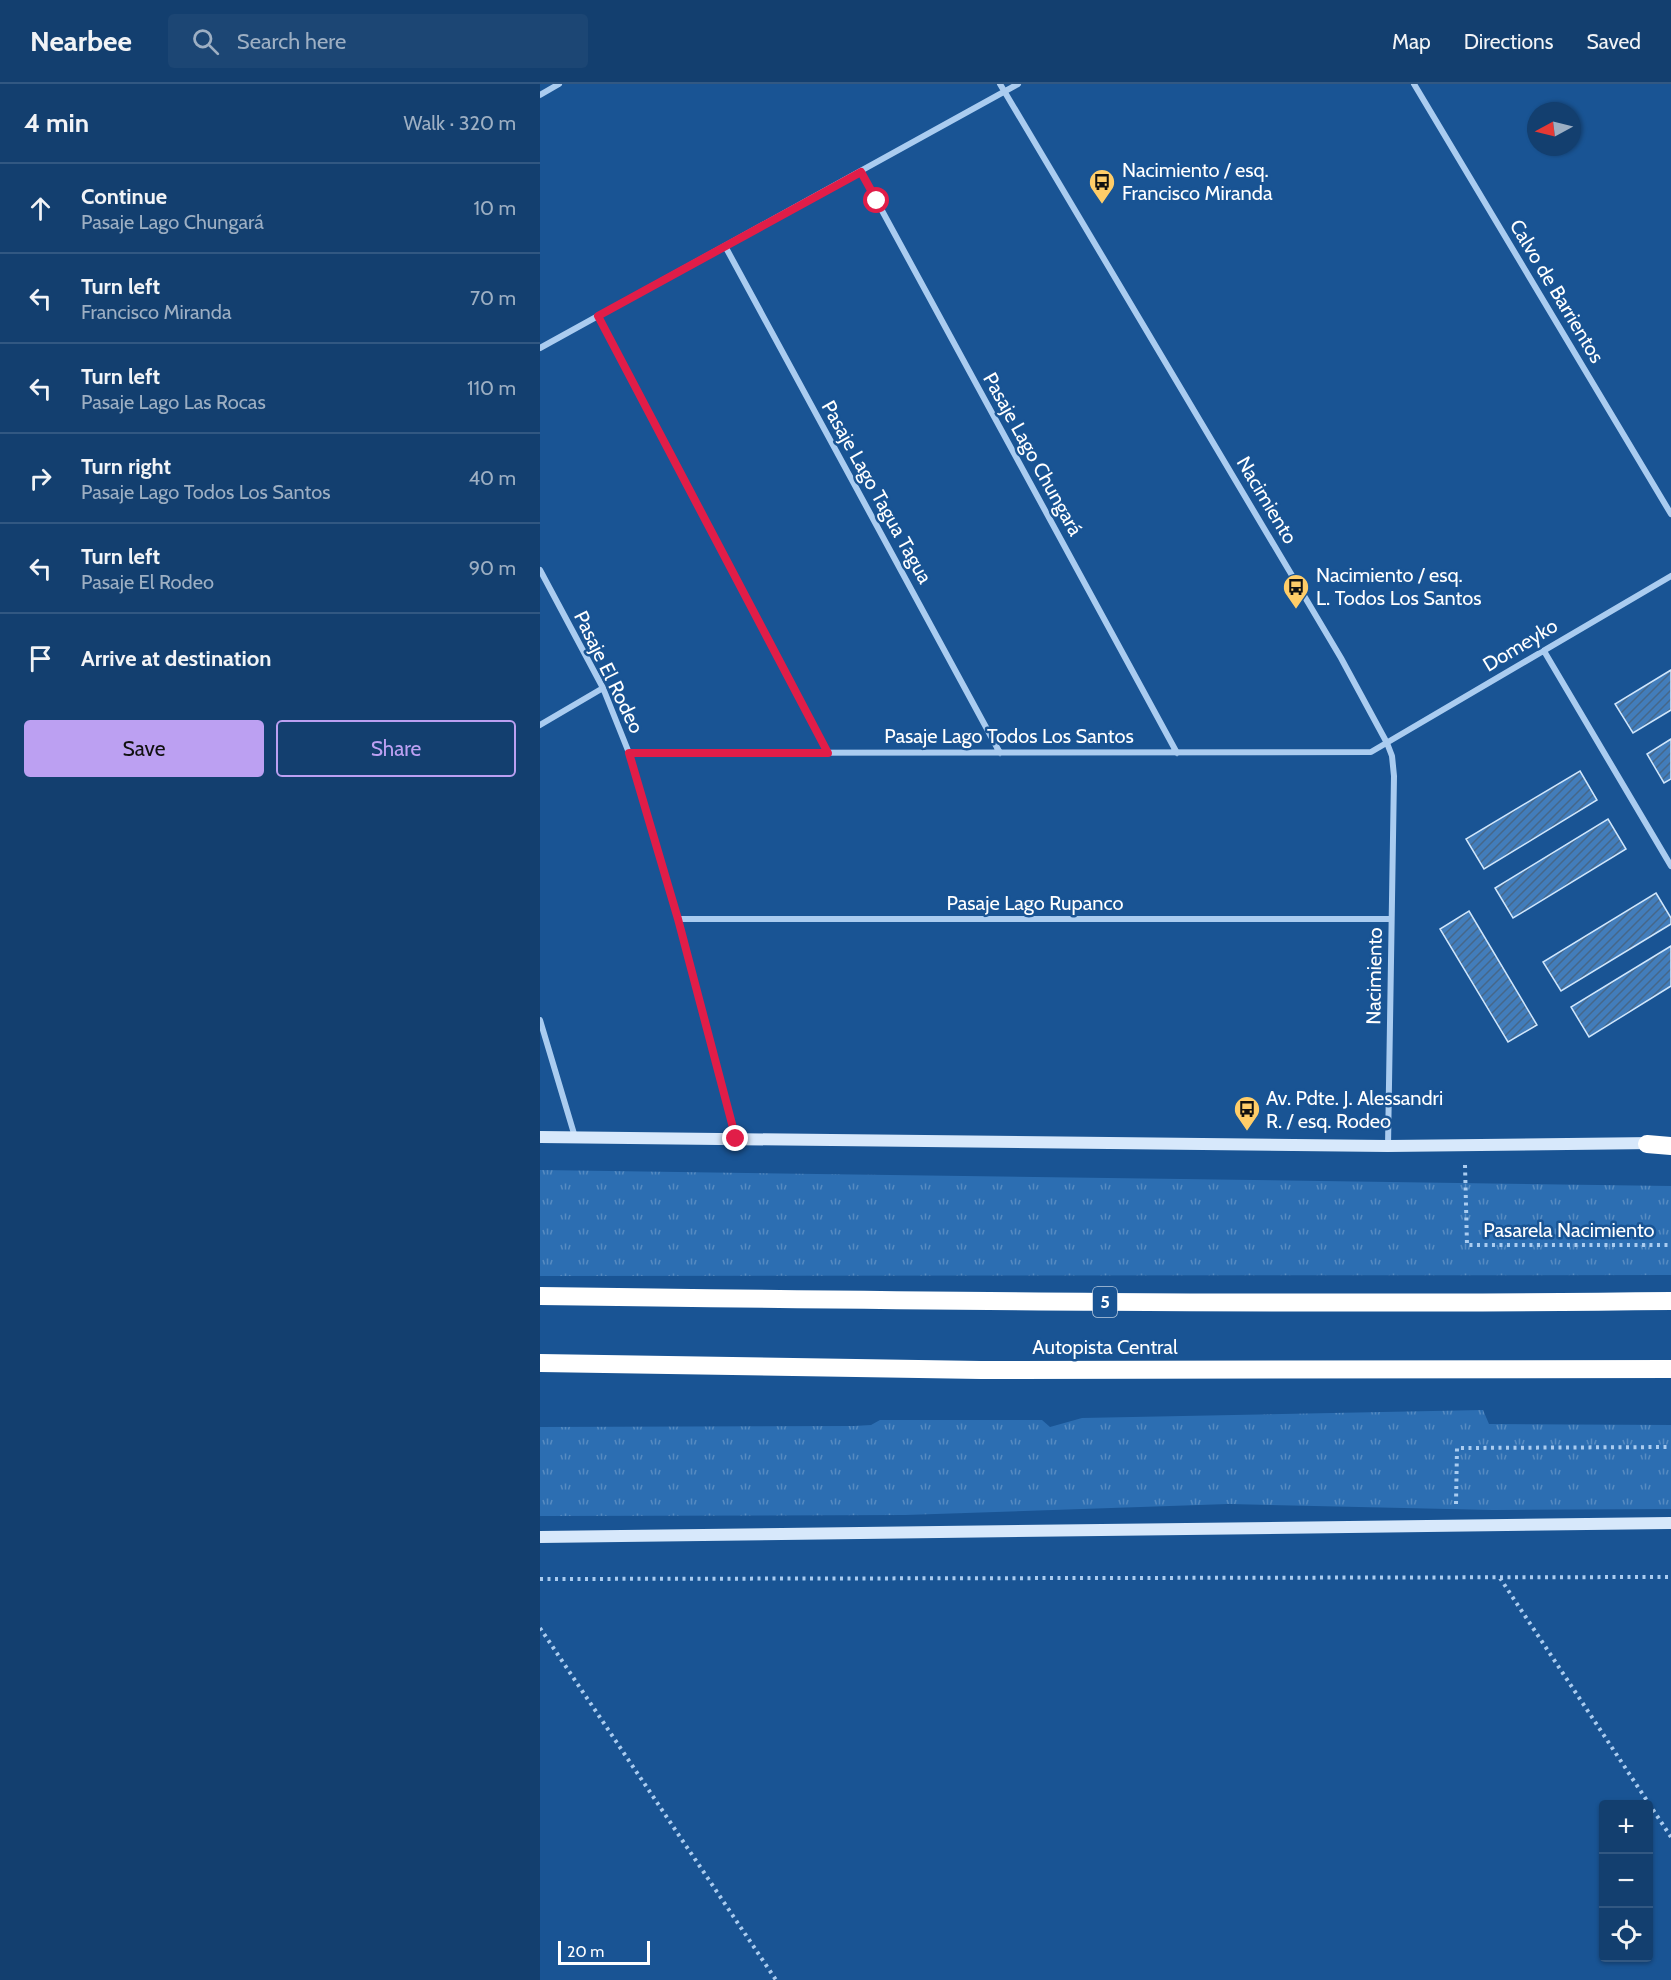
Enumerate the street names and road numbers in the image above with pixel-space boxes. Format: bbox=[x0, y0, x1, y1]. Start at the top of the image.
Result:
street label: Calvo de Barrientos bbox=[1505, 215, 1609, 367]
street label: Pasaje Lago Chungará bbox=[978, 368, 1088, 540]
street label: Pasaje Lago Tagua Tagua bbox=[817, 396, 937, 588]
street label: Nacimiento bbox=[1232, 452, 1302, 548]
street label: Pasaje El Rodeo bbox=[569, 607, 649, 737]
street label: Domeyko bbox=[1478, 613, 1562, 677]
street label: Pasaje Lago Todos Los Santos bbox=[884, 724, 1134, 748]
street label: Pasaje Lago Rupanco bbox=[947, 891, 1123, 915]
street label: Nacimiento bbox=[1361, 927, 1387, 1025]
street label: Pasarela Nacimiento bbox=[1483, 1218, 1655, 1242]
road number: 5 bbox=[1093, 1287, 1117, 1317]
street label: Autopista Central bbox=[1032, 1335, 1178, 1359]

